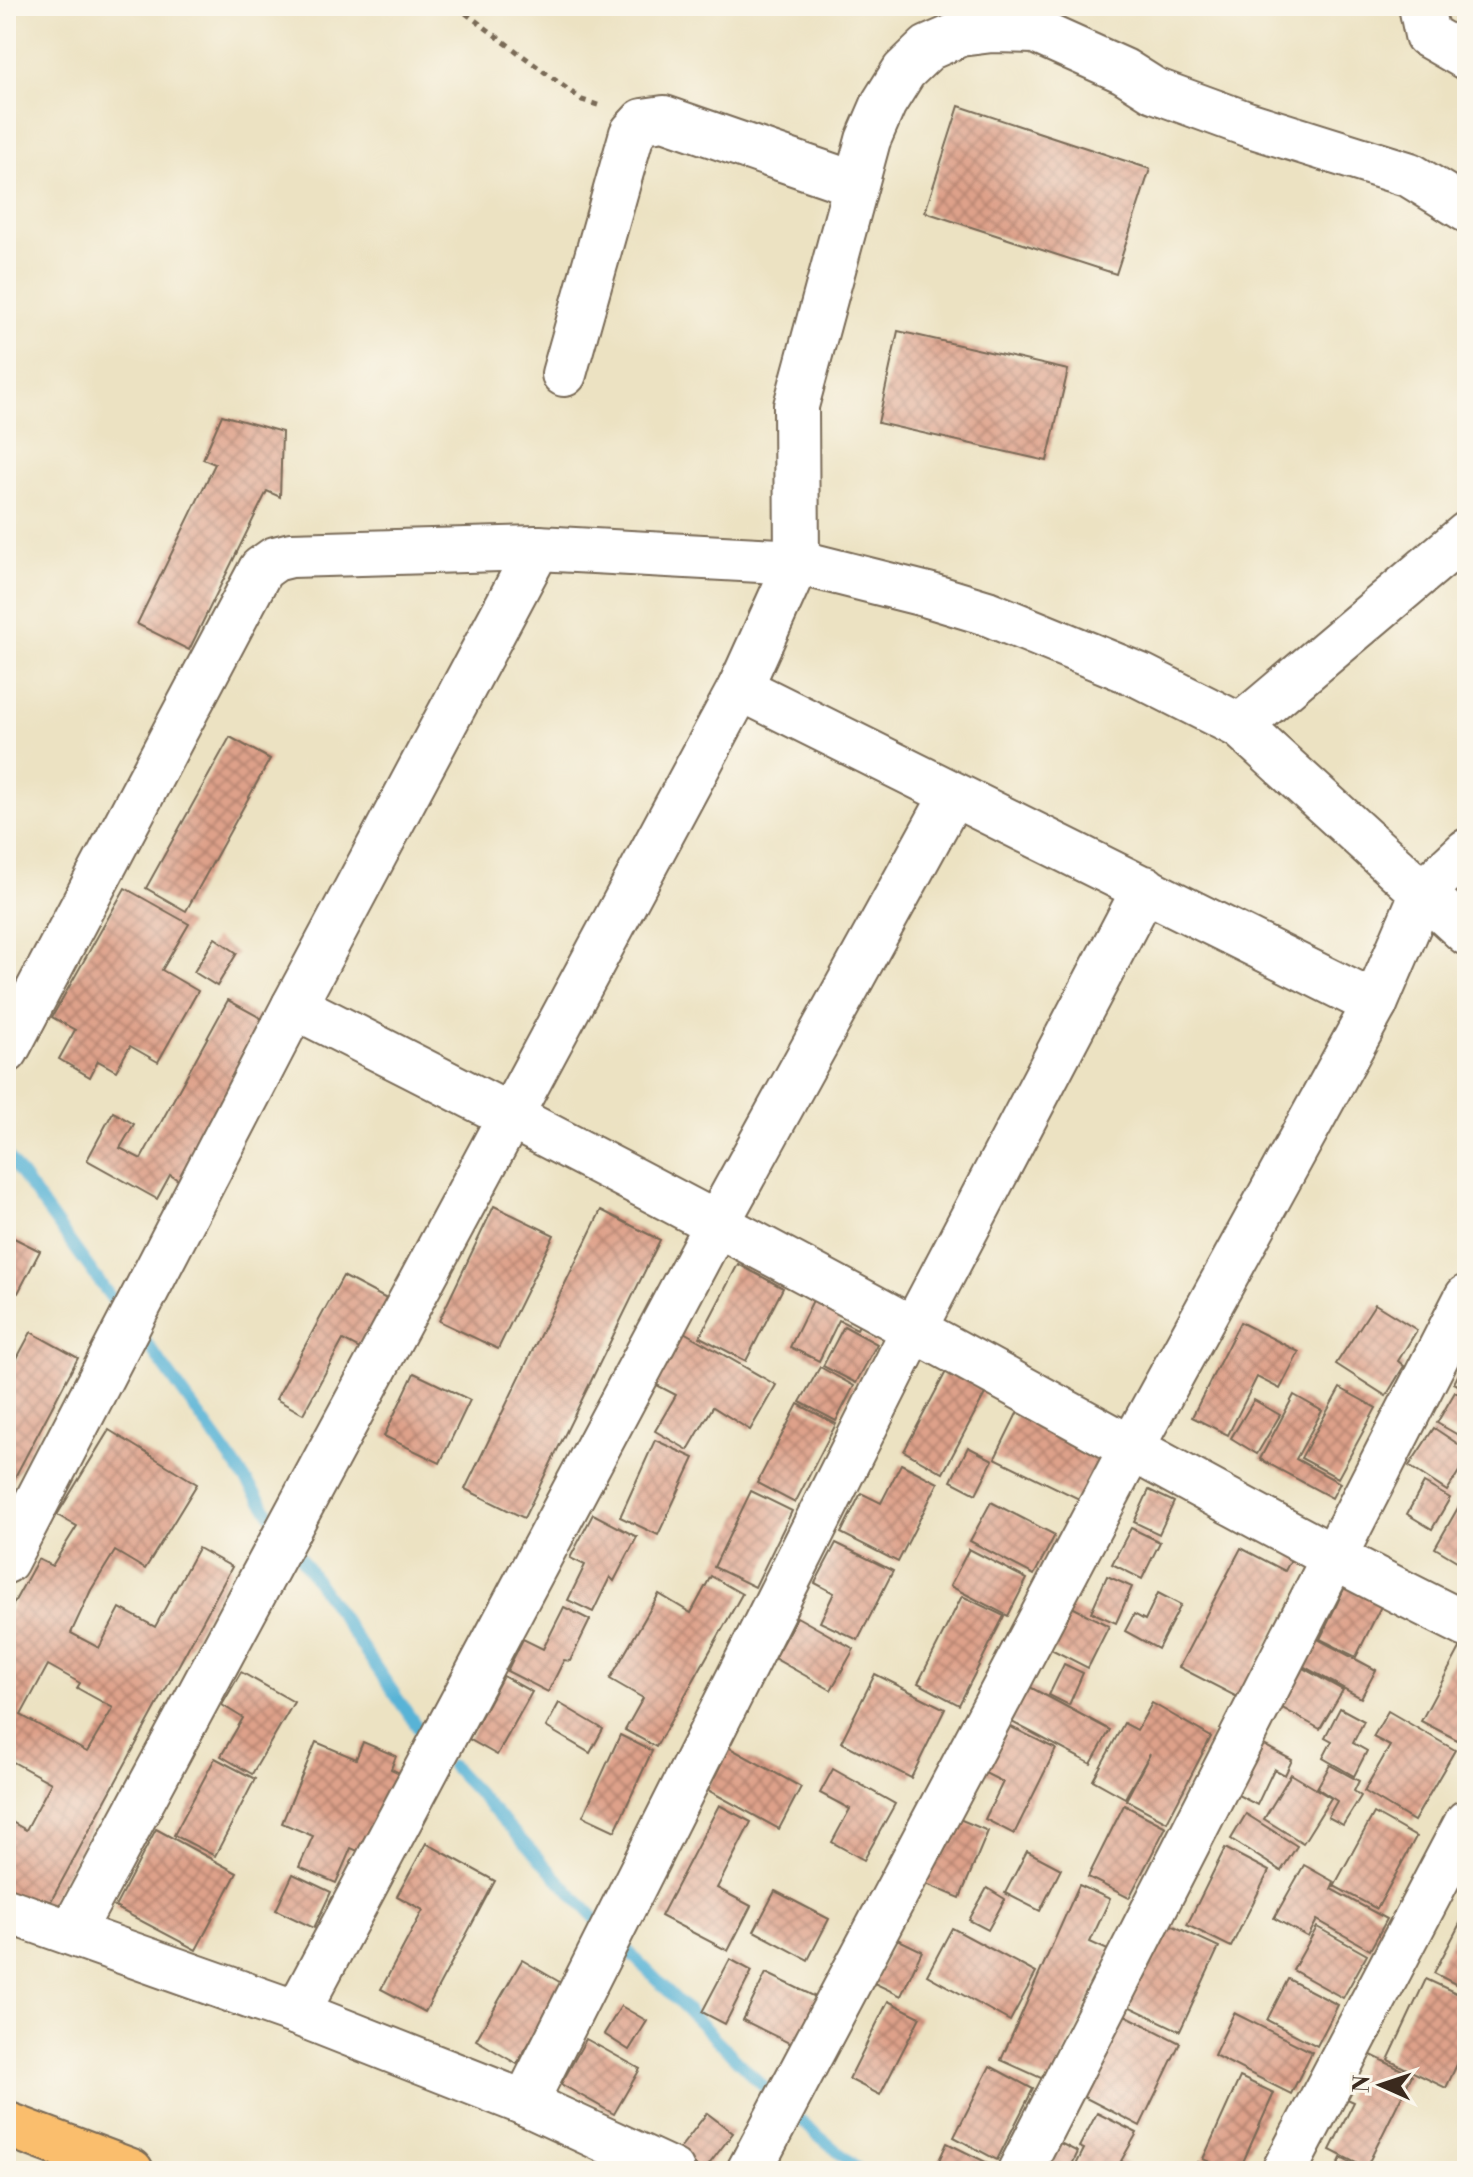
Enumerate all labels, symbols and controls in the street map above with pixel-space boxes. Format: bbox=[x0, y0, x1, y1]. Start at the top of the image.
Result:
north arrow bbox=[1341, 2045, 1421, 2125]
text: N bbox=[1349, 2074, 1376, 2093]

